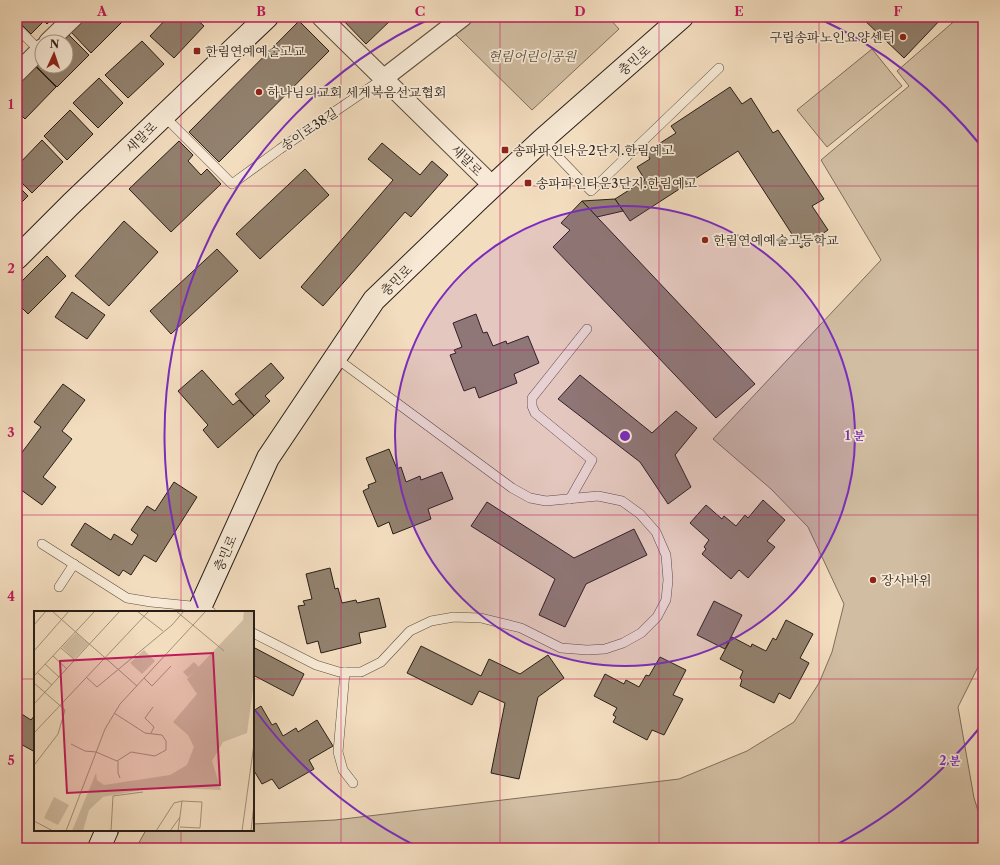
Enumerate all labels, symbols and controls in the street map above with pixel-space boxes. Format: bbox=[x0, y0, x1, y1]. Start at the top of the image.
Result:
text: A bbox=[96, 3, 108, 19]
text: B bbox=[256, 3, 266, 19]
text: C bbox=[415, 3, 425, 19]
text: D bbox=[574, 3, 586, 19]
text: E bbox=[734, 3, 744, 19]
text: F bbox=[894, 3, 903, 19]
place label: 구립송파노인요양센터 bbox=[769, 29, 895, 45]
marker: 구립송파노인요양센터 bbox=[898, 32, 908, 42]
north arrow bbox=[34, 34, 74, 74]
text: N bbox=[49, 37, 60, 51]
street label: 충민로 bbox=[615, 41, 654, 78]
place label: 한림연예예술고교 bbox=[205, 43, 306, 59]
marker: 한림연예예술고교 bbox=[192, 46, 202, 56]
park label: 현림어린이공원 bbox=[488, 48, 577, 64]
place label: 하나님의교회 세계복음선교협회 bbox=[267, 84, 446, 100]
marker: 하나님의교회 세계복음선교협회 bbox=[254, 87, 264, 97]
text: 1 bbox=[8, 96, 14, 112]
street label: 송이로38길 bbox=[278, 104, 340, 154]
street label: 새말로 bbox=[122, 118, 160, 156]
street label: 새말로 bbox=[448, 141, 486, 179]
place label: 송파파인타운2단지.한림예고 bbox=[513, 142, 675, 158]
marker: 송파파인타운2단지.한림예고 bbox=[500, 145, 510, 155]
place label: 송파파인타운3단지.한림예고 bbox=[536, 175, 698, 191]
marker: 송파파인타운3단지.한림예고 bbox=[523, 178, 533, 188]
place label: 한림연예예술고등학교 bbox=[713, 232, 839, 248]
marker: 한림연예예술고등학교 bbox=[700, 235, 710, 245]
text: 2 bbox=[7, 260, 15, 276]
street label: 충민로 bbox=[377, 261, 415, 299]
text: 3 bbox=[7, 424, 15, 440]
text: 1 분 bbox=[845, 428, 865, 443]
centre of rings bbox=[618, 429, 632, 443]
street label: 충민로 bbox=[210, 532, 240, 573]
place label: 장사바위 bbox=[881, 572, 931, 588]
marker: 장사바위 bbox=[868, 575, 878, 585]
text: 4 bbox=[7, 588, 15, 604]
inset map bbox=[34, 611, 254, 831]
text: 5 bbox=[7, 752, 15, 768]
text: 2 분 bbox=[939, 753, 961, 768]

